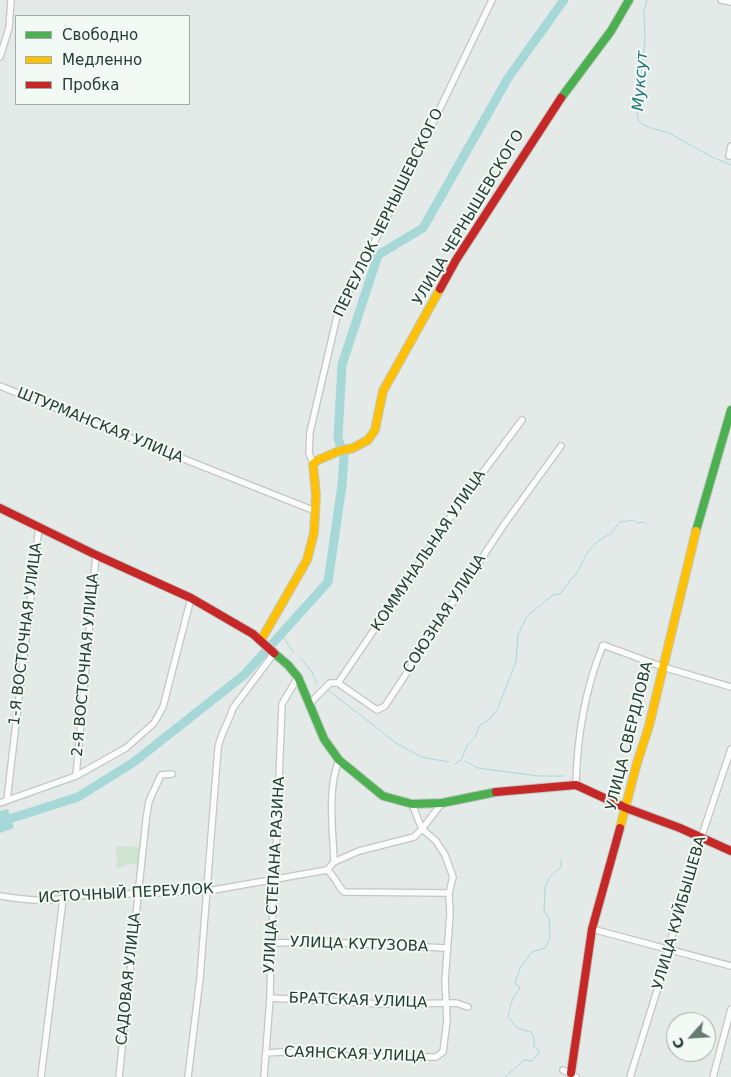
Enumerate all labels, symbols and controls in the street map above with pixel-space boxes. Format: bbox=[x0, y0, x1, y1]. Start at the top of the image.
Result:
legend bbox=[15, 15, 190, 105]
text: Свободно bbox=[62, 26, 138, 44]
water label: Муксут bbox=[629, 50, 653, 112]
text: Медленно bbox=[62, 51, 142, 69]
text: Пробка bbox=[62, 76, 119, 94]
street label: ПЕРЕУЛОК ЧЕРНЫШЕВСКОГО bbox=[331, 106, 447, 320]
street label: УЛИЦА ЧЕРНЫШЕВСКОГО bbox=[409, 127, 529, 309]
street label: ШТУРМАНСКАЯ УЛИЦА bbox=[14, 384, 186, 468]
street label: КОММУНАЛЬНАЯ УЛИЦА bbox=[368, 467, 490, 635]
street label: 1-Я ВОСТОЧНАЯ УЛИЦА bbox=[6, 541, 46, 727]
street label: СОЮЗНАЯ УЛИЦА bbox=[400, 551, 490, 677]
street label: 2-Я ВОСТОЧНАЯ УЛИЦА bbox=[69, 572, 103, 758]
street label: УЛИЦА СВЕРДЛОВА bbox=[603, 660, 657, 812]
street label: УЛИЦА СТЕПАНА РАЗИНА bbox=[261, 776, 289, 974]
street label: УЛИЦА КУЙБЫШЕВА bbox=[649, 834, 711, 992]
street label: ИСТОЧНЫЙ ПЕРЕУЛОК bbox=[38, 880, 214, 908]
street label: САДОВАЯ УЛИЦА bbox=[113, 912, 145, 1046]
street label: УЛИЦА КУТУЗОВА bbox=[290, 934, 428, 956]
street label: БРАТСКАЯ УЛИЦА bbox=[288, 990, 428, 1012]
north arrow bbox=[666, 1012, 716, 1062]
text: С bbox=[669, 1035, 688, 1051]
street label: САЯНСКАЯ УЛИЦА bbox=[283, 1044, 427, 1066]

